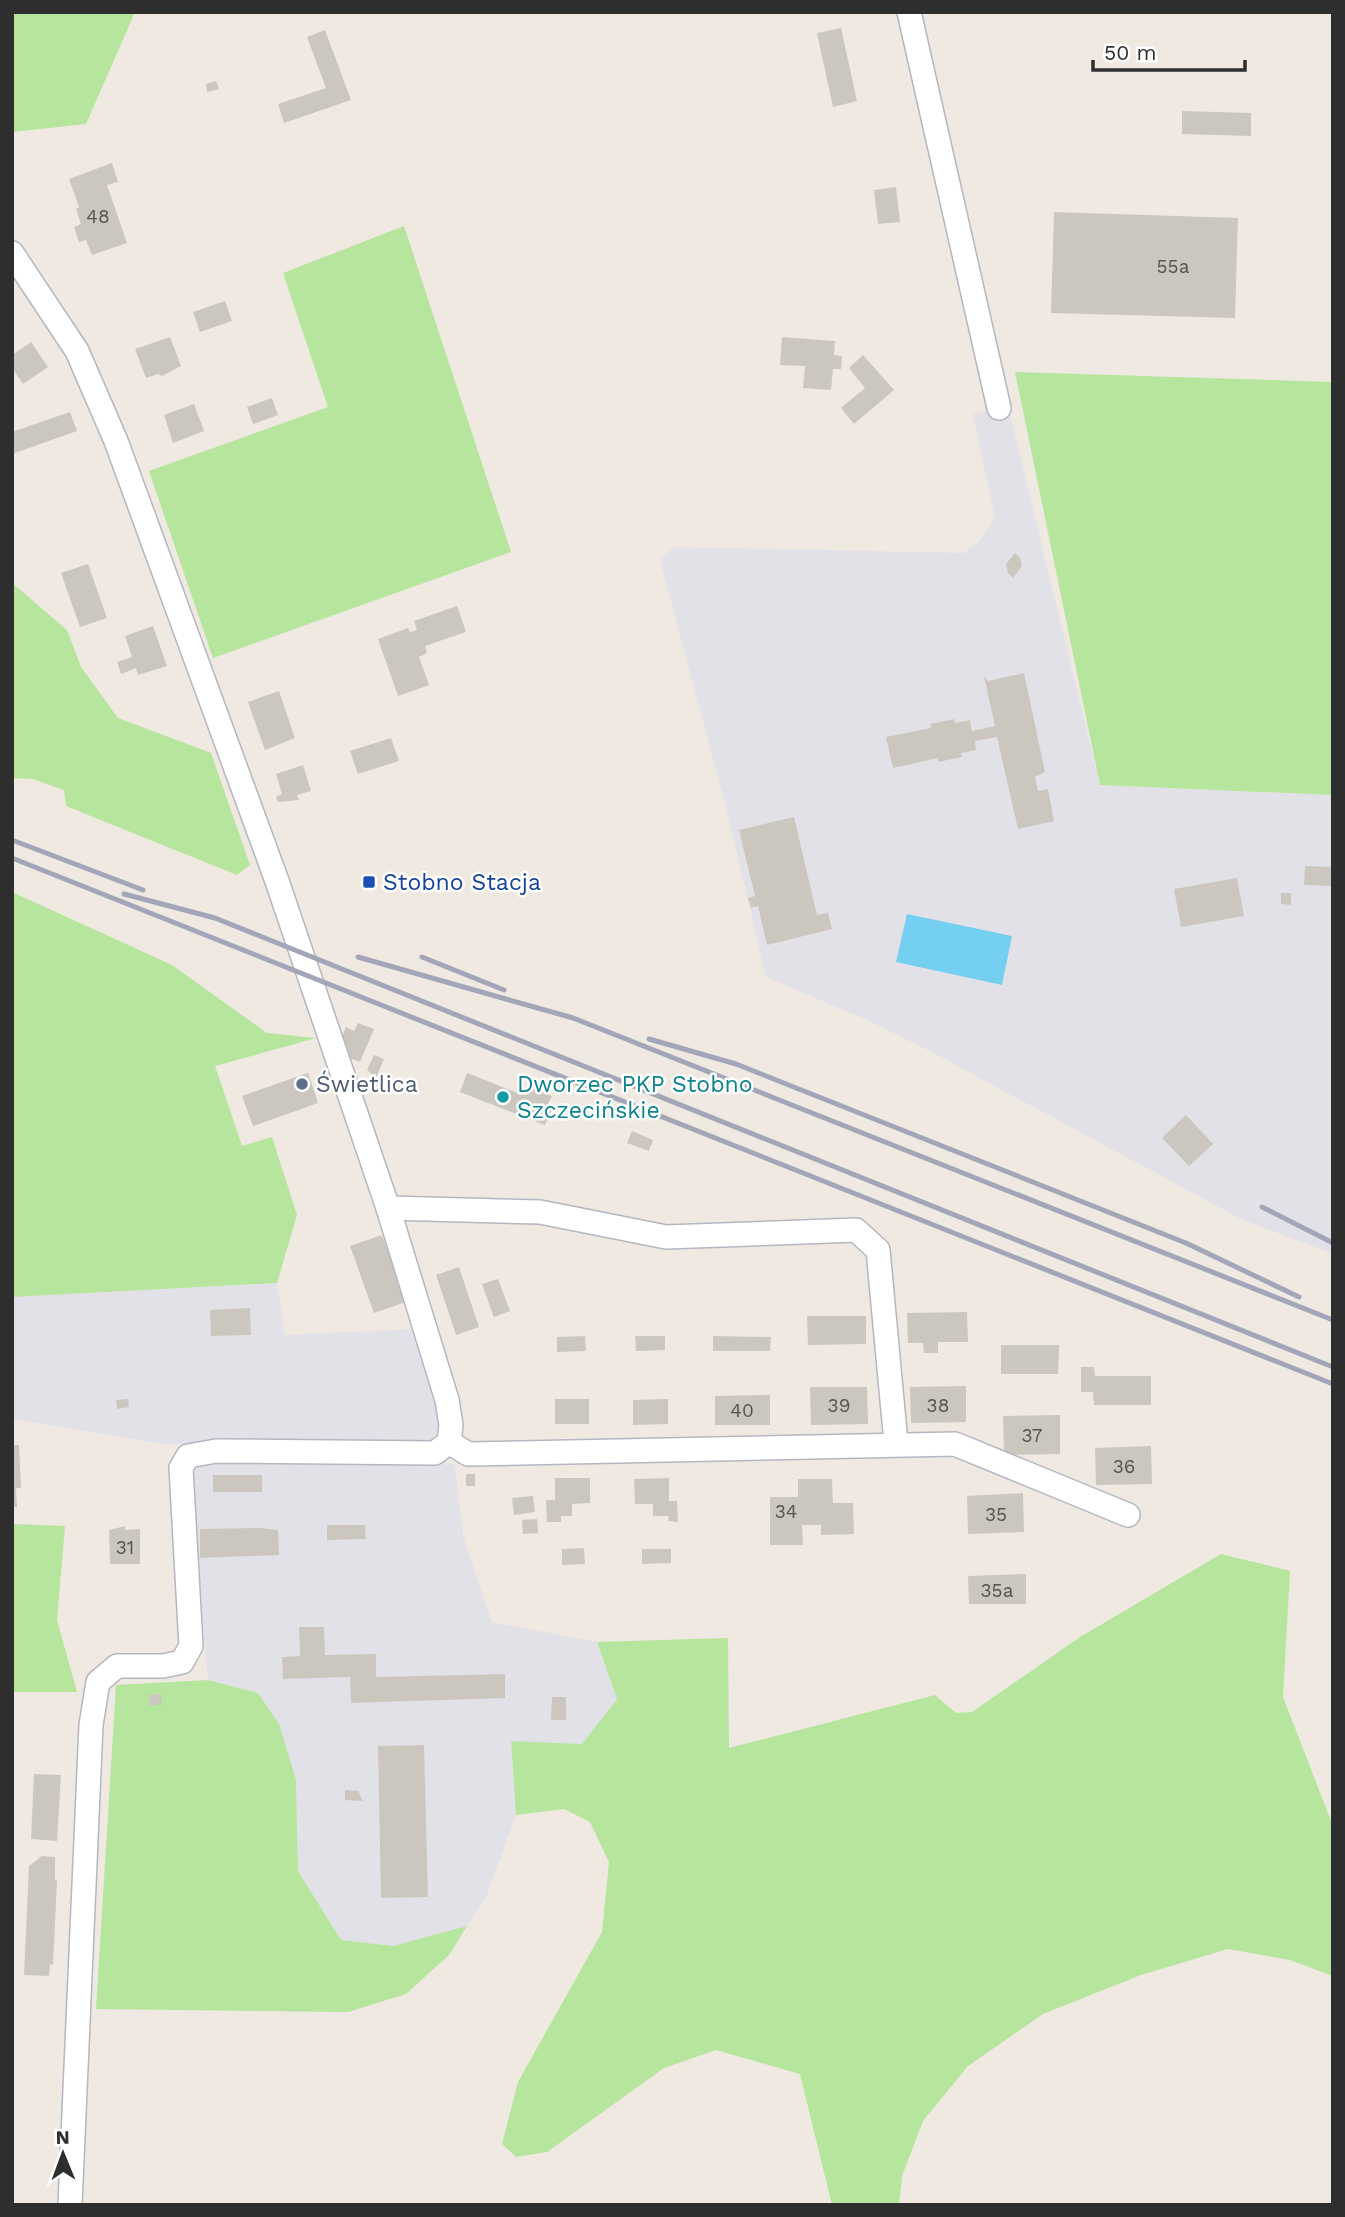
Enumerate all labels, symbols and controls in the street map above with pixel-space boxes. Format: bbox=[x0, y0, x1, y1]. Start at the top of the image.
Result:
scale bar bbox=[1093, 28, 1245, 72]
text: 50 m bbox=[1104, 40, 1156, 65]
house number: 48 bbox=[86, 205, 110, 228]
house number: 55a bbox=[1157, 255, 1190, 278]
place label: Stobno Stacja bbox=[383, 869, 541, 896]
marker: Stobno Stacja bbox=[361, 874, 377, 890]
place label: Świetlica bbox=[316, 1070, 418, 1098]
place label: Dworzec PKP Stobno Szczecińskie bbox=[517, 1071, 753, 1124]
marker: Świetlica bbox=[294, 1076, 310, 1092]
marker: Dworzec PKP Stobno Szczecińskie bbox=[495, 1089, 511, 1105]
house number: 39 bbox=[828, 1394, 850, 1417]
house number: 38 bbox=[927, 1394, 949, 1417]
house number: 40 bbox=[730, 1399, 754, 1422]
house number: 37 bbox=[1022, 1424, 1042, 1447]
house number: 36 bbox=[1113, 1455, 1135, 1478]
house number: 34 bbox=[775, 1500, 797, 1523]
house number: 35 bbox=[985, 1503, 1007, 1526]
house number: 31 bbox=[116, 1536, 134, 1559]
house number: 35a bbox=[981, 1579, 1014, 1602]
north arrow bbox=[28, 2119, 98, 2189]
text: N bbox=[55, 2126, 70, 2149]

